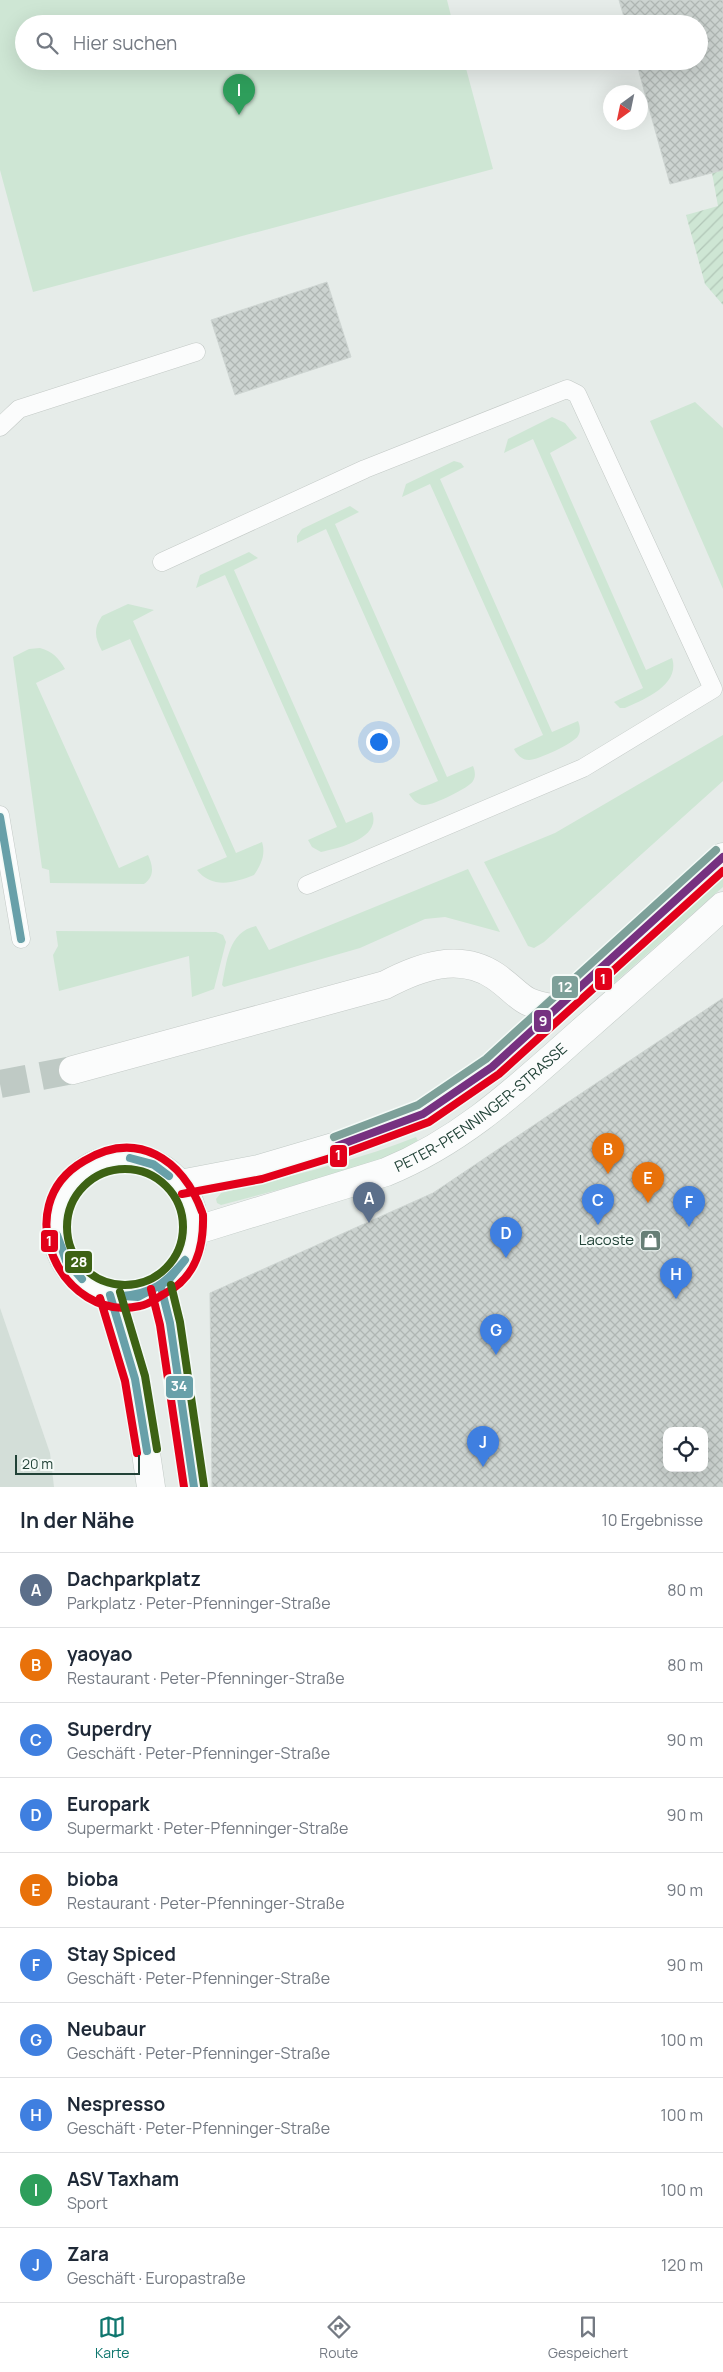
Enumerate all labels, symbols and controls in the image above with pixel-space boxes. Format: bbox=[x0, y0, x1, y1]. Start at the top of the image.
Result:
search box bbox=[15, 15, 708, 70]
icon: search bbox=[33, 29, 61, 57]
text: Hier suchen bbox=[73, 30, 177, 56]
pin: I bbox=[223, 74, 255, 115]
north arrow bbox=[603, 85, 648, 130]
your location bbox=[366, 729, 392, 755]
line badge: 1 bbox=[594, 967, 613, 991]
text: 1 bbox=[600, 969, 606, 988]
line badge: 12 bbox=[551, 975, 579, 999]
text: 12 bbox=[558, 977, 572, 996]
line badge: 9 bbox=[533, 1009, 552, 1033]
text: 9 bbox=[539, 1011, 547, 1030]
street label: PETER-PFENNINGER-STRASSE bbox=[391, 1038, 571, 1177]
pin: B bbox=[592, 1133, 624, 1174]
line badge: 1 bbox=[329, 1144, 348, 1168]
text: 1 bbox=[335, 1145, 341, 1164]
pin: E bbox=[632, 1162, 664, 1203]
pin: A bbox=[353, 1182, 385, 1223]
pin: C bbox=[582, 1184, 614, 1225]
pin: F bbox=[673, 1186, 705, 1227]
pin: D bbox=[490, 1217, 522, 1258]
shop icon: Lacoste bbox=[638, 1228, 662, 1252]
line badge: 1 bbox=[40, 1229, 59, 1253]
place label: Lacoste bbox=[579, 1229, 634, 1250]
text: 1 bbox=[46, 1231, 52, 1250]
line badge: 28 bbox=[64, 1250, 93, 1274]
text: 28 bbox=[71, 1252, 87, 1271]
pin: H bbox=[660, 1258, 692, 1299]
pin: G bbox=[480, 1314, 512, 1355]
line badge: 34 bbox=[165, 1375, 194, 1399]
text: 34 bbox=[171, 1376, 187, 1395]
pin: J bbox=[467, 1426, 499, 1467]
map controls bbox=[663, 1427, 708, 1472]
button: locate bbox=[663, 1427, 708, 1472]
scale bar bbox=[15, 1452, 140, 1475]
text: 20 m bbox=[22, 1454, 53, 1473]
text: In der Nähe bbox=[20, 1506, 134, 1534]
text: 10 Ergebnisse bbox=[602, 1509, 703, 1531]
text: Dachparkplatz bbox=[67, 1566, 201, 1592]
text: A bbox=[31, 1579, 41, 1601]
text: 80 m bbox=[667, 1579, 703, 1601]
text: Parkplatz · Peter-Pfenninger-Straße bbox=[67, 1592, 331, 1614]
text: yaoyao bbox=[67, 1641, 133, 1667]
text: B bbox=[31, 1654, 41, 1676]
text: 80 m bbox=[667, 1654, 703, 1676]
text: Restaurant · Peter-Pfenninger-Straße bbox=[67, 1667, 345, 1689]
text: Superdry bbox=[67, 1716, 152, 1742]
text: C bbox=[30, 1729, 42, 1751]
text: 90 m bbox=[667, 1729, 703, 1751]
text: Geschäft · Peter-Pfenninger-Straße bbox=[67, 1742, 330, 1764]
text: Europark bbox=[67, 1791, 150, 1817]
text: D bbox=[30, 1804, 42, 1826]
text: 90 m bbox=[667, 1804, 703, 1826]
text: Supermarkt · Peter-Pfenninger-Straße bbox=[67, 1817, 348, 1839]
text: bioba bbox=[67, 1866, 118, 1892]
text: E bbox=[31, 1879, 41, 1901]
text: 90 m bbox=[667, 1879, 703, 1901]
text: Restaurant · Peter-Pfenninger-Straße bbox=[67, 1892, 345, 1914]
text: Stay Spiced bbox=[67, 1941, 176, 1967]
text: F bbox=[32, 1954, 40, 1976]
text: 90 m bbox=[667, 1954, 703, 1976]
text: Geschäft · Peter-Pfenninger-Straße bbox=[67, 1967, 330, 1989]
text: Neubaur bbox=[67, 2016, 146, 2042]
text: G bbox=[30, 2029, 42, 2051]
text: 100 m bbox=[660, 2029, 703, 2051]
text: Geschäft · Peter-Pfenninger-Straße bbox=[67, 2042, 330, 2064]
text: Nespresso bbox=[67, 2091, 165, 2117]
text: H bbox=[30, 2104, 42, 2126]
text: 100 m bbox=[660, 2104, 703, 2126]
text: Geschäft · Peter-Pfenninger-Straße bbox=[67, 2117, 330, 2139]
text: ASV Taxham bbox=[67, 2166, 179, 2192]
text: I bbox=[34, 2179, 38, 2201]
text: 100 m bbox=[660, 2179, 703, 2201]
text: Sport bbox=[67, 2192, 108, 2214]
text: Zara bbox=[67, 2241, 109, 2267]
text: J bbox=[32, 2254, 40, 2276]
text: 120 m bbox=[661, 2254, 703, 2276]
text: Geschäft · Europastraße bbox=[67, 2267, 246, 2289]
tab: Karte bbox=[95, 2313, 130, 2362]
tab: Route bbox=[319, 2313, 358, 2362]
tab: Gespeichert bbox=[548, 2313, 628, 2362]

